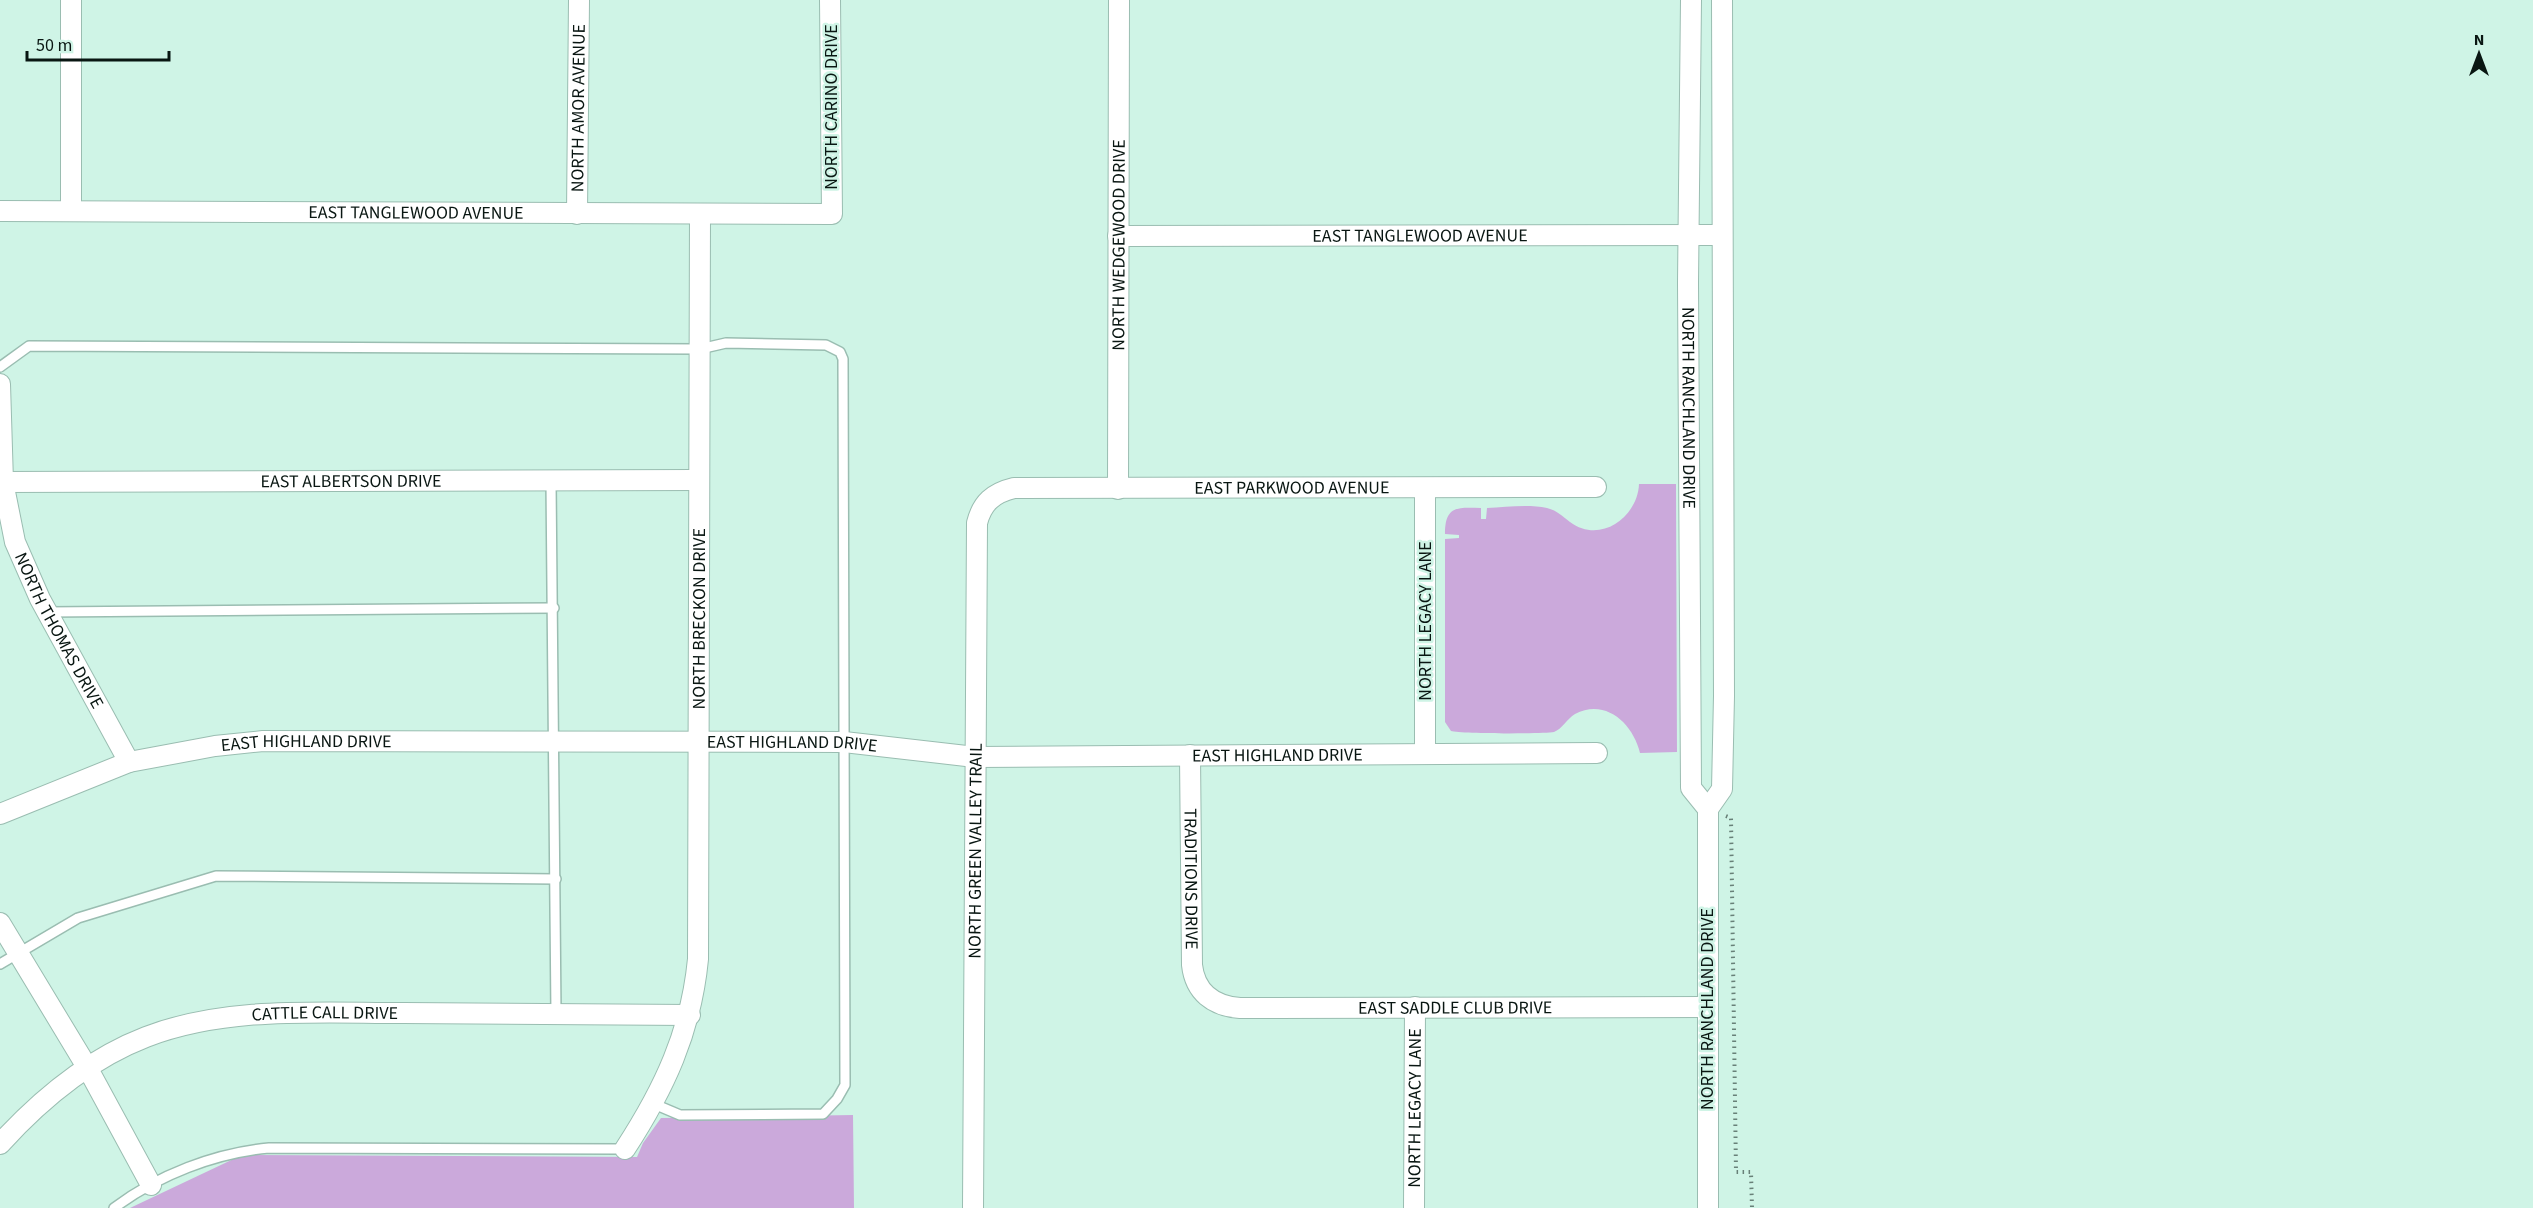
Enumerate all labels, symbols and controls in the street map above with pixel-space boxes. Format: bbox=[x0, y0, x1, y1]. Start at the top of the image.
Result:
scale bar bbox=[27, 24, 170, 62]
street label: NORTH AMOR AVENUE bbox=[565, 24, 592, 192]
street label: NORTH CARINO DRIVE bbox=[819, 24, 844, 190]
north arrow bbox=[2449, 24, 2509, 84]
text: N bbox=[2474, 29, 2484, 51]
text: 50 m bbox=[36, 33, 72, 58]
street label: NORTH WEDGEWOOD DRIVE bbox=[1106, 139, 1132, 351]
street label: EAST TANGLEWOOD AVENUE bbox=[308, 200, 524, 226]
street label: EAST TANGLEWOOD AVENUE bbox=[1312, 223, 1528, 249]
street label: NORTH RANCHLAND DRIVE bbox=[1675, 307, 1701, 509]
street label: EAST ALBERTSON DRIVE bbox=[260, 469, 442, 494]
street label: EAST PARKWOOD AVENUE bbox=[1194, 475, 1389, 501]
street label: NORTH BRECKON DRIVE bbox=[687, 528, 712, 709]
street label: NORTH LEGACY LANE bbox=[1413, 541, 1438, 701]
street label: NORTH THOMAS DRIVE bbox=[8, 548, 109, 713]
street label: EAST HIGHLAND DRIVE bbox=[220, 729, 392, 758]
street label: EAST HIGHLAND DRIVE bbox=[707, 730, 879, 759]
street label: NORTH GREEN VALLEY TRAIL bbox=[962, 743, 989, 959]
street label: EAST HIGHLAND DRIVE bbox=[1192, 743, 1363, 769]
street label: TRADITIONS DRIVE bbox=[1178, 808, 1204, 950]
street label: NORTH RANCHLAND DRIVE bbox=[1695, 908, 1720, 1110]
street label: EAST SADDLE CLUB DRIVE bbox=[1358, 995, 1552, 1021]
street label: CATTLE CALL DRIVE bbox=[251, 1000, 398, 1028]
street label: NORTH LEGACY LANE bbox=[1402, 1028, 1428, 1188]

